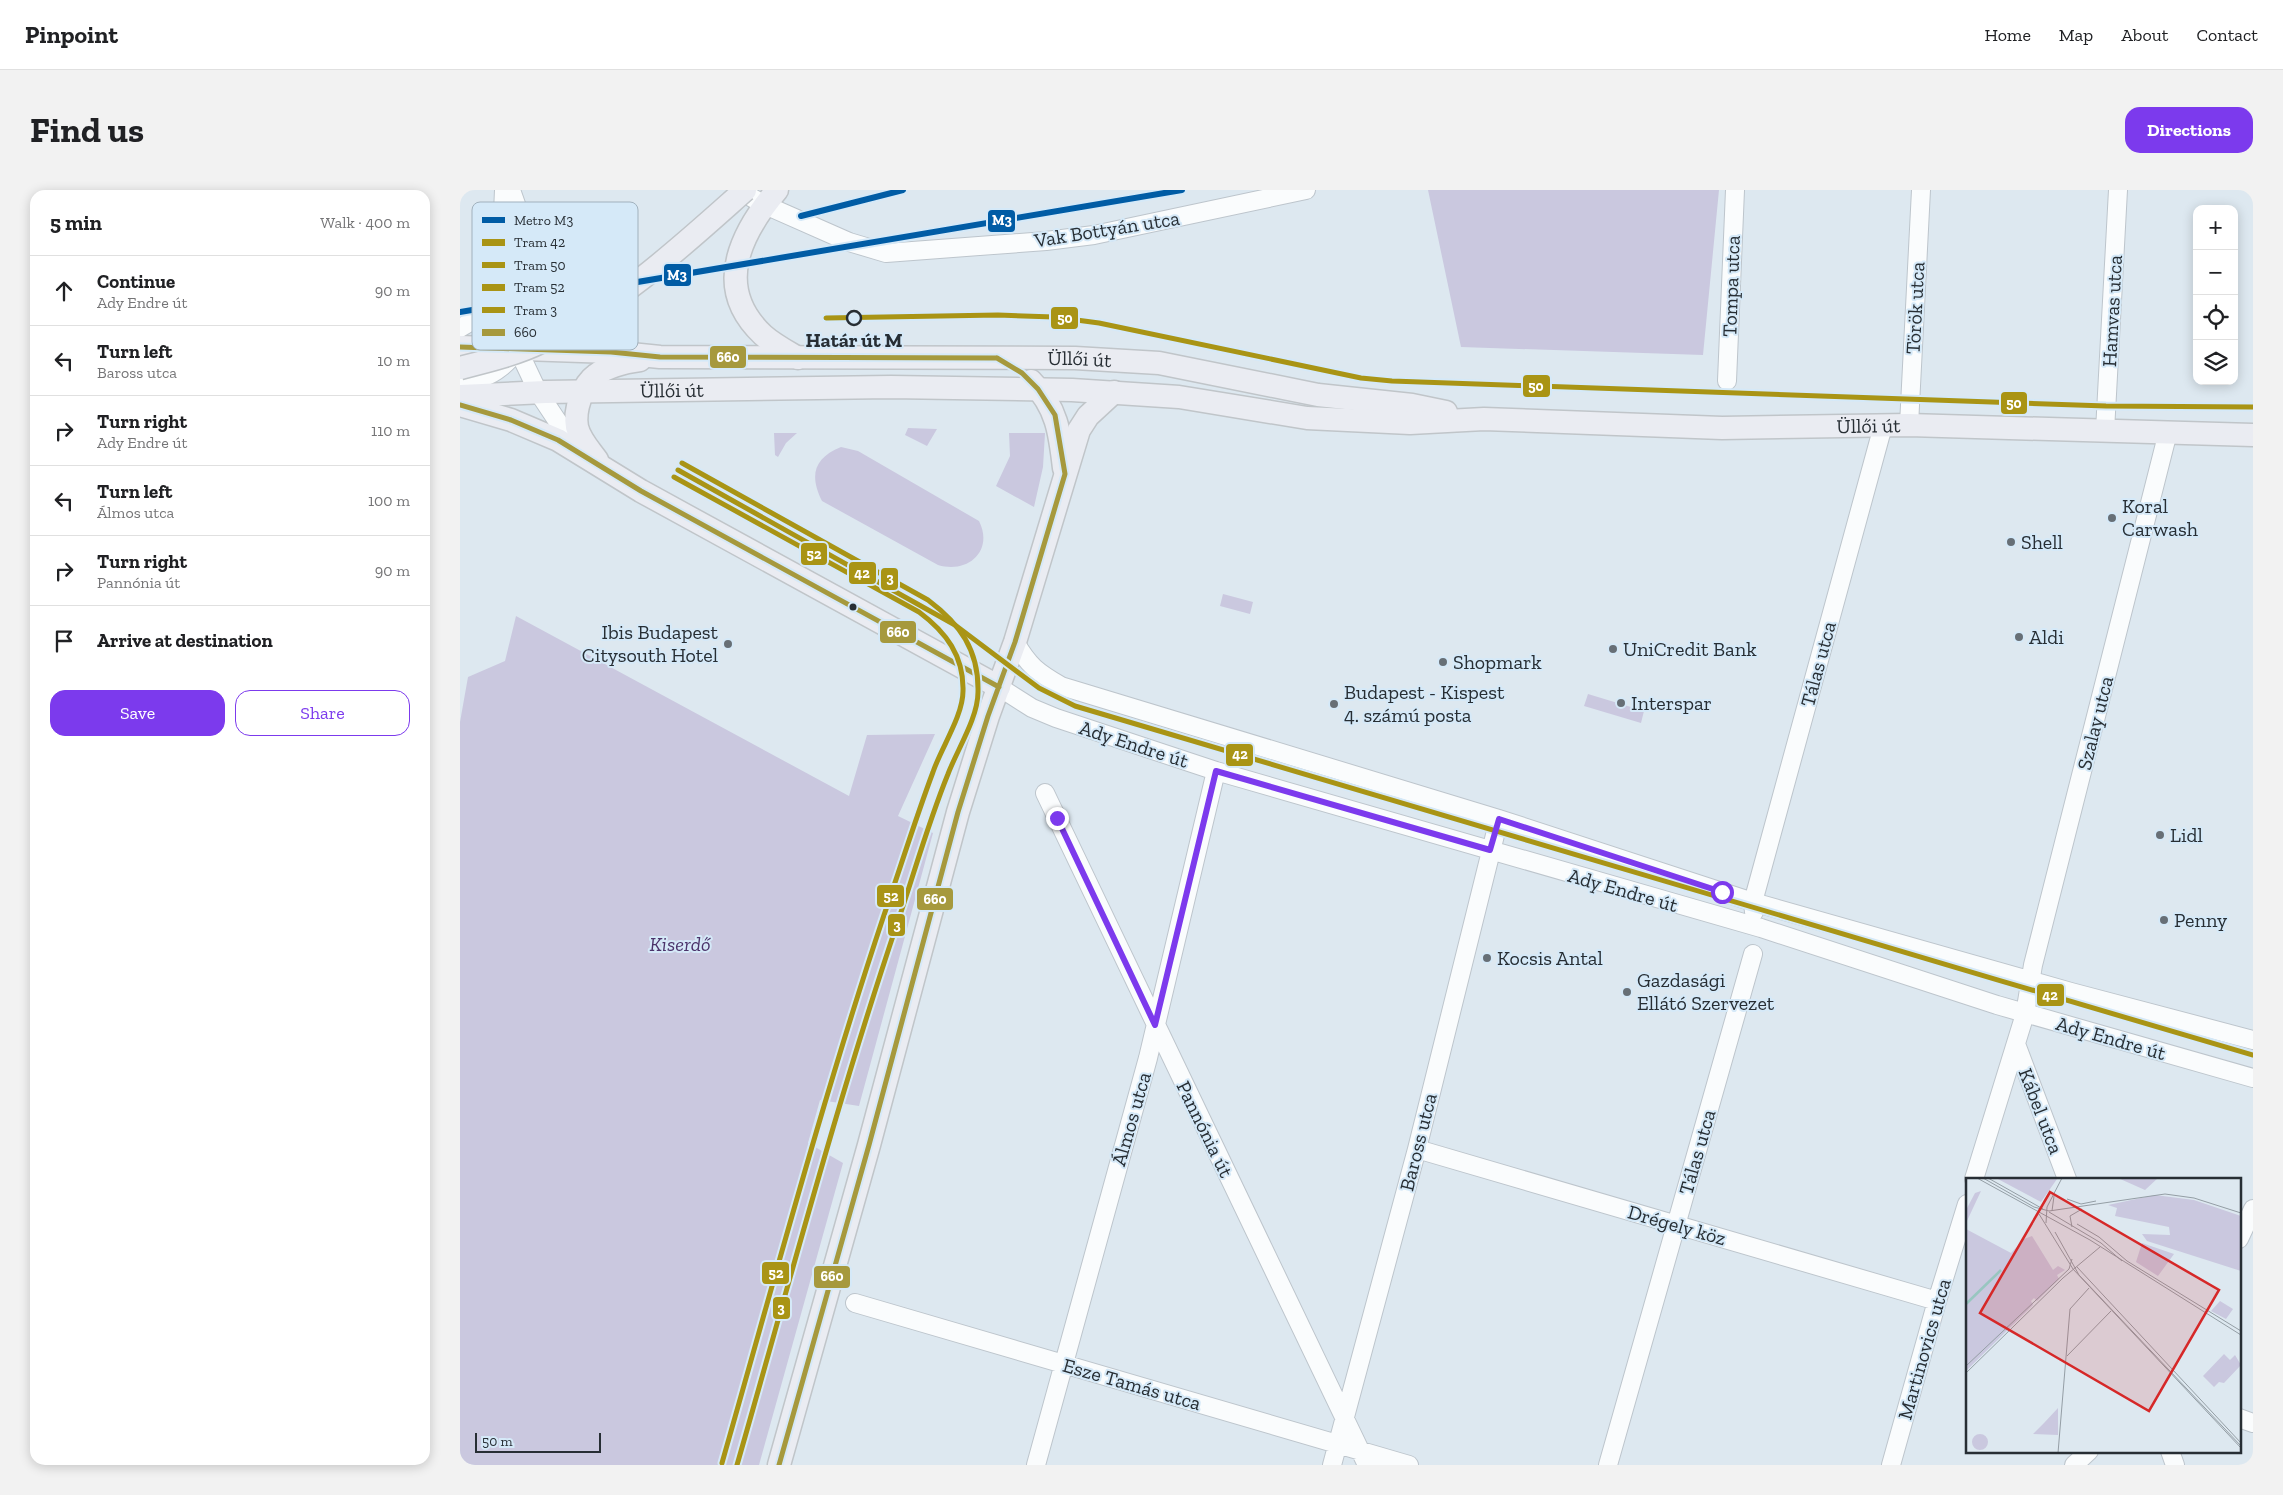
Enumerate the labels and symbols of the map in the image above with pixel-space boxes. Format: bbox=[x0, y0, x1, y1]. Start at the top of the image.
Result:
legend bbox=[472, 202, 638, 350]
street label: Vak Bottyán utca bbox=[1032, 206, 1182, 252]
line badge: M3 bbox=[987, 209, 1016, 233]
text: Metro M3 bbox=[514, 212, 573, 229]
text: M3 bbox=[992, 212, 1013, 229]
text: Tram 42 bbox=[514, 234, 565, 251]
street label: Tompa utca bbox=[1717, 235, 1745, 337]
street label: Hamvas utca bbox=[2097, 254, 2127, 368]
text: Tram 50 bbox=[514, 257, 566, 274]
street label: Török utca bbox=[1901, 261, 1929, 355]
line badge: M3 bbox=[663, 263, 692, 287]
text: M3 bbox=[667, 267, 688, 284]
text: Tram 52 bbox=[514, 279, 565, 296]
text: Tram 3 bbox=[514, 302, 557, 319]
line badge: 50 bbox=[1050, 306, 1079, 330]
marker: Határ út M bbox=[846, 310, 862, 326]
text: 50 bbox=[1057, 310, 1073, 327]
text: 660 bbox=[514, 324, 537, 341]
place label: Határ út M bbox=[806, 328, 902, 352]
line badge: 660 bbox=[709, 345, 747, 369]
street label: Üllői út bbox=[1048, 346, 1113, 372]
text: 660 bbox=[716, 349, 740, 366]
line badge: 50 bbox=[1522, 374, 1551, 398]
street label: Üllői út bbox=[640, 378, 705, 403]
text: 50 bbox=[1528, 378, 1544, 395]
line badge: 50 bbox=[2000, 391, 2028, 415]
text: 50 bbox=[2006, 395, 2022, 412]
street label: Üllői út bbox=[1836, 413, 1901, 438]
place label: Koral Carwash bbox=[2122, 494, 2199, 541]
marker: Koral Carwash bbox=[2106, 512, 2118, 524]
place label: Shell bbox=[2021, 530, 2063, 554]
marker: Shell bbox=[2005, 536, 2017, 548]
line badge: 52 bbox=[800, 542, 828, 566]
text: 52 bbox=[807, 546, 822, 563]
line badge: 42 bbox=[848, 561, 877, 585]
text: 42 bbox=[854, 565, 870, 582]
line badge: 3 bbox=[880, 567, 899, 591]
text: 3 bbox=[886, 570, 894, 587]
unlabelled marker bbox=[848, 602, 858, 612]
street label: Tálas utca bbox=[1795, 618, 1841, 709]
place label: Ibis Budapest Citysouth Hotel bbox=[582, 620, 719, 667]
line badge: 660 bbox=[879, 620, 917, 644]
text: 660 bbox=[886, 624, 910, 641]
place label: Aldi bbox=[2029, 625, 2064, 649]
marker: Aldi bbox=[2013, 631, 2025, 643]
place label: UniCredit Bank bbox=[1623, 637, 1757, 661]
marker: Ibis Budapest Citysouth Hotel bbox=[722, 638, 734, 650]
marker: UniCredit Bank bbox=[1607, 643, 1619, 655]
place label: Shopmark bbox=[1453, 650, 1542, 674]
marker: Shopmark bbox=[1437, 656, 1449, 668]
street label: Szalay utca bbox=[2072, 673, 2118, 772]
place label: Budapest - Kispest 4. számú posta bbox=[1344, 680, 1505, 727]
place label: Interspar bbox=[1631, 691, 1712, 715]
marker: Interspar bbox=[1615, 697, 1627, 709]
marker: Budapest - Kispest 4. számú posta bbox=[1328, 698, 1340, 710]
street label: Ady Endre út bbox=[1077, 715, 1192, 773]
line badge: 42 bbox=[1225, 743, 1254, 767]
text: 42 bbox=[1232, 746, 1248, 763]
route end bbox=[1046, 807, 1069, 830]
place label: Lidl bbox=[2170, 823, 2203, 847]
marker: Lidl bbox=[2154, 829, 2166, 841]
street label: Ady Endre út bbox=[1565, 863, 1681, 917]
route start bbox=[1711, 881, 1734, 904]
line badge: 52 bbox=[876, 884, 905, 908]
line badge: 660 bbox=[916, 887, 954, 911]
text: 52 bbox=[884, 888, 899, 905]
text: 660 bbox=[923, 891, 947, 908]
place label: Penny bbox=[2174, 908, 2228, 932]
line badge: 3 bbox=[887, 913, 906, 937]
marker: Penny bbox=[2158, 914, 2170, 926]
text: 3 bbox=[893, 917, 901, 934]
park label: Kiserdő bbox=[649, 932, 711, 956]
place label: Kocsis Antal bbox=[1497, 946, 1603, 970]
marker: Kocsis Antal bbox=[1481, 952, 1493, 964]
place label: Gazdasági Ellátó Szervezet bbox=[1637, 968, 1775, 1015]
line badge: 42 bbox=[2036, 983, 2065, 1007]
marker: Gazdasági Ellátó Szervezet bbox=[1621, 986, 1633, 998]
text: 42 bbox=[2042, 987, 2058, 1004]
street label: Ady Endre út bbox=[2053, 1011, 2169, 1065]
street label: Kábel utca bbox=[2014, 1065, 2068, 1158]
street label: Álmos utca bbox=[1106, 1069, 1156, 1169]
street label: Pannónia út bbox=[1171, 1077, 1239, 1182]
street label: Baross utca bbox=[1394, 1090, 1442, 1193]
street label: Tálas utca bbox=[1673, 1106, 1721, 1197]
inset map bbox=[1966, 1178, 2240, 1452]
street label: Drégely köz bbox=[1625, 1200, 1729, 1250]
line badge: 52 bbox=[761, 1261, 790, 1285]
text: 52 bbox=[769, 1265, 784, 1282]
line badge: 660 bbox=[813, 1265, 851, 1289]
text: 660 bbox=[820, 1268, 844, 1285]
street label: Martinovics utca bbox=[1892, 1275, 1956, 1422]
line badge: 3 bbox=[772, 1296, 791, 1320]
text: 3 bbox=[777, 1300, 785, 1317]
street label: Esze Tamás utca bbox=[1060, 1353, 1204, 1415]
scale bar bbox=[475, 1430, 601, 1453]

